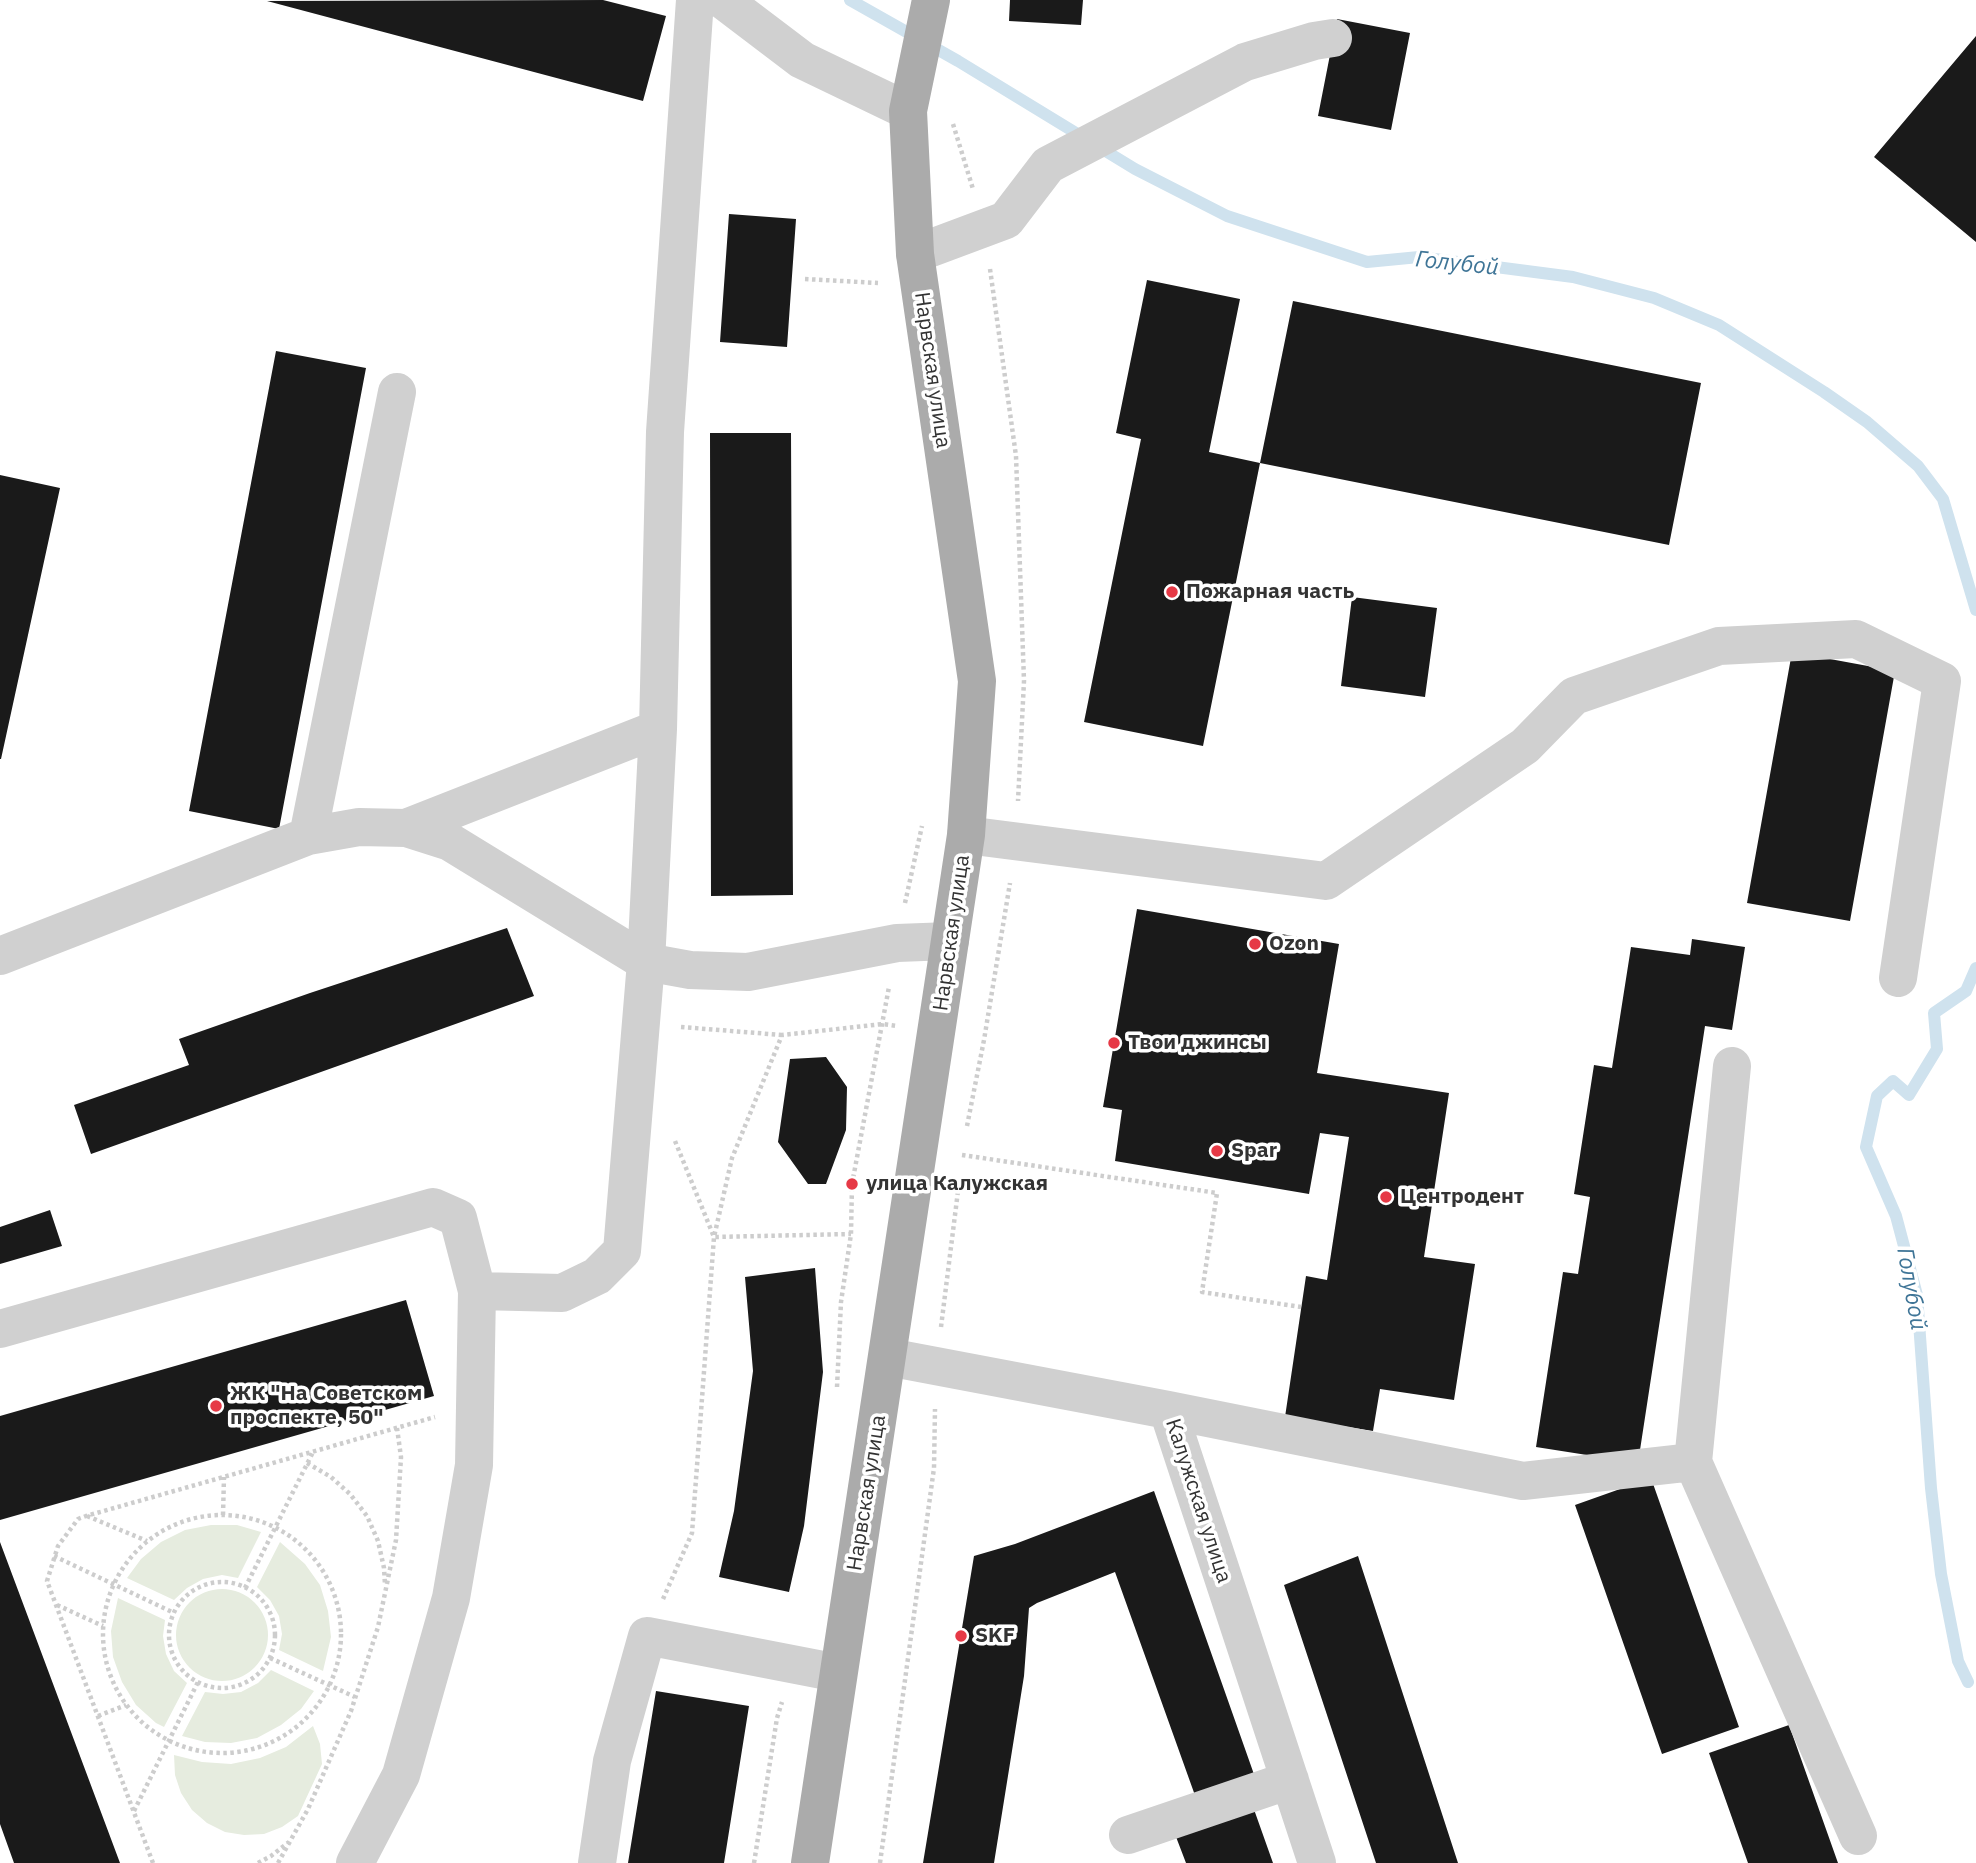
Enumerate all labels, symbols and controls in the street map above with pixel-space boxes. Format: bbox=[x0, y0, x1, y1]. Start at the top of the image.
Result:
water label: Голубой bbox=[1414, 246, 1500, 282]
street label: Нарвская улица bbox=[909, 290, 955, 450]
place label: Пожарная часть bbox=[1186, 579, 1354, 605]
marker: Пожарная часть bbox=[1164, 584, 1180, 600]
street label: Нарвская улица bbox=[929, 853, 975, 1013]
place label: Ozon bbox=[1269, 931, 1319, 957]
marker: Ozon bbox=[1247, 936, 1263, 952]
place label: Твои джинсы bbox=[1128, 1030, 1267, 1056]
marker: Твои джинсы bbox=[1106, 1035, 1122, 1051]
place label: Spar bbox=[1231, 1138, 1277, 1164]
marker: Spar bbox=[1209, 1143, 1225, 1159]
place label: улица Калужская bbox=[866, 1171, 1048, 1197]
marker: улица Калужская bbox=[844, 1176, 860, 1192]
place label: Центродент bbox=[1400, 1184, 1524, 1210]
marker: Центродент bbox=[1378, 1189, 1394, 1205]
water label: Голубой bbox=[1890, 1245, 1932, 1333]
place label: ЖК "На Советском проспекте, 50" bbox=[230, 1381, 422, 1431]
marker: ЖК "На Советском проспекте, 50" bbox=[208, 1398, 224, 1414]
street label: Нарвская улица bbox=[842, 1413, 892, 1573]
street label: Калужская улица bbox=[1160, 1416, 1236, 1586]
place label: SKF bbox=[975, 1623, 1015, 1649]
marker: SKF bbox=[953, 1628, 969, 1644]

